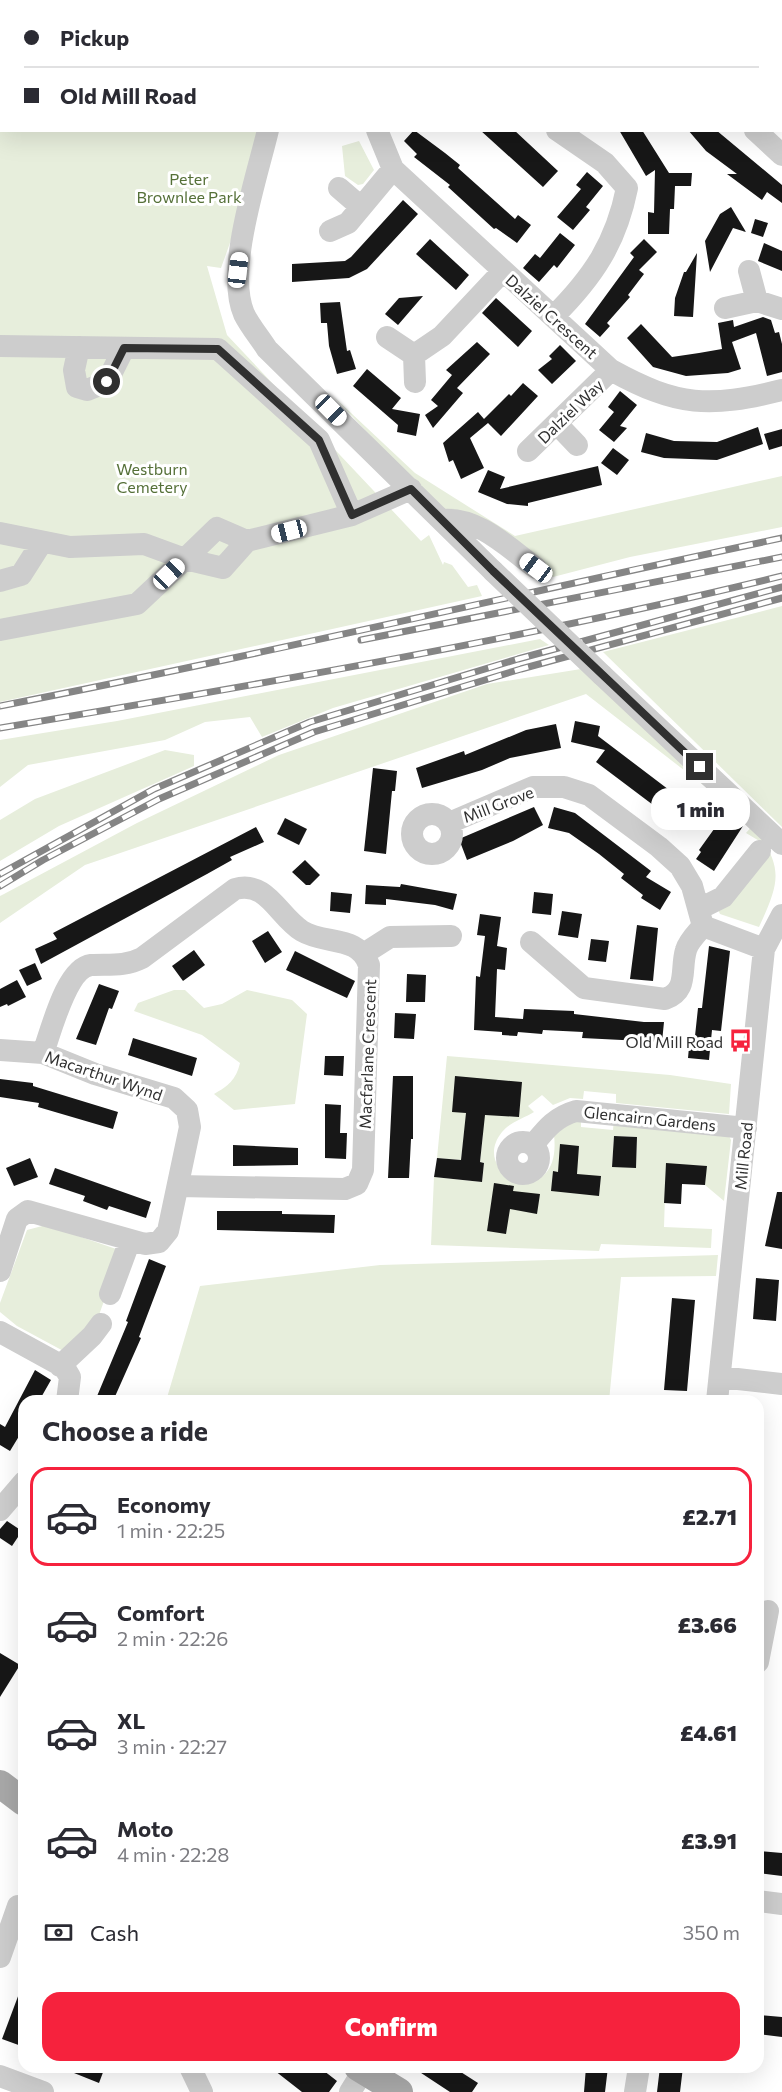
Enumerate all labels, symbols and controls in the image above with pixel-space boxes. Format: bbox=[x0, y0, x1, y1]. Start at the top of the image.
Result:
text: Pickup bbox=[60, 24, 129, 51]
text: Old Mill Road bbox=[60, 82, 197, 109]
park label: Peter Brownlee Park bbox=[136, 169, 242, 206]
car bbox=[227, 251, 249, 289]
street label: Dalziel Crescent bbox=[502, 270, 602, 362]
route start bbox=[93, 368, 120, 395]
street label: Dalziel Way bbox=[533, 375, 607, 447]
car bbox=[312, 391, 350, 429]
park label: Westburn Cemetery bbox=[116, 459, 188, 496]
car bbox=[269, 518, 309, 544]
car bbox=[516, 550, 556, 586]
car bbox=[150, 555, 188, 593]
route end bbox=[686, 753, 713, 780]
street label: Mill Grove bbox=[460, 782, 536, 826]
callout: 1 min bbox=[650, 788, 750, 830]
text: 1 min bbox=[676, 797, 725, 821]
street label: Macfarlane Crescent bbox=[355, 978, 379, 1129]
bus stop icon: Old Mill Road bbox=[728, 1028, 754, 1054]
place label: Old Mill Road bbox=[626, 1032, 723, 1051]
street label: Macarthur Wynd bbox=[43, 1046, 165, 1104]
street label: Glencairn Gardens bbox=[583, 1102, 717, 1134]
street label: Mill Road bbox=[730, 1121, 756, 1191]
text: Choose a ride bbox=[42, 1414, 208, 1447]
icon: car bbox=[45, 1490, 99, 1544]
text: Economy bbox=[117, 1491, 211, 1518]
text: £2.71 bbox=[682, 1503, 737, 1530]
text: 1 min · 22:25 bbox=[117, 1518, 225, 1542]
icon: car bbox=[45, 1598, 99, 1652]
text: Comfort bbox=[117, 1599, 205, 1626]
text: £3.66 bbox=[677, 1611, 737, 1638]
text: 2 min · 22:26 bbox=[117, 1626, 228, 1650]
icon: car bbox=[45, 1706, 99, 1760]
text: XL bbox=[117, 1707, 145, 1734]
text: £4.61 bbox=[680, 1719, 737, 1746]
text: 3 min · 22:27 bbox=[117, 1734, 227, 1758]
icon: car bbox=[45, 1814, 99, 1868]
text: Moto bbox=[117, 1815, 173, 1842]
text: £3.91 bbox=[681, 1827, 737, 1854]
text: 4 min · 22:28 bbox=[117, 1842, 229, 1866]
icon: cash bbox=[42, 1916, 75, 1949]
text: Cash bbox=[90, 1919, 139, 1946]
text: 350 m bbox=[683, 1920, 740, 1944]
button: Confirm bbox=[42, 1992, 740, 2061]

